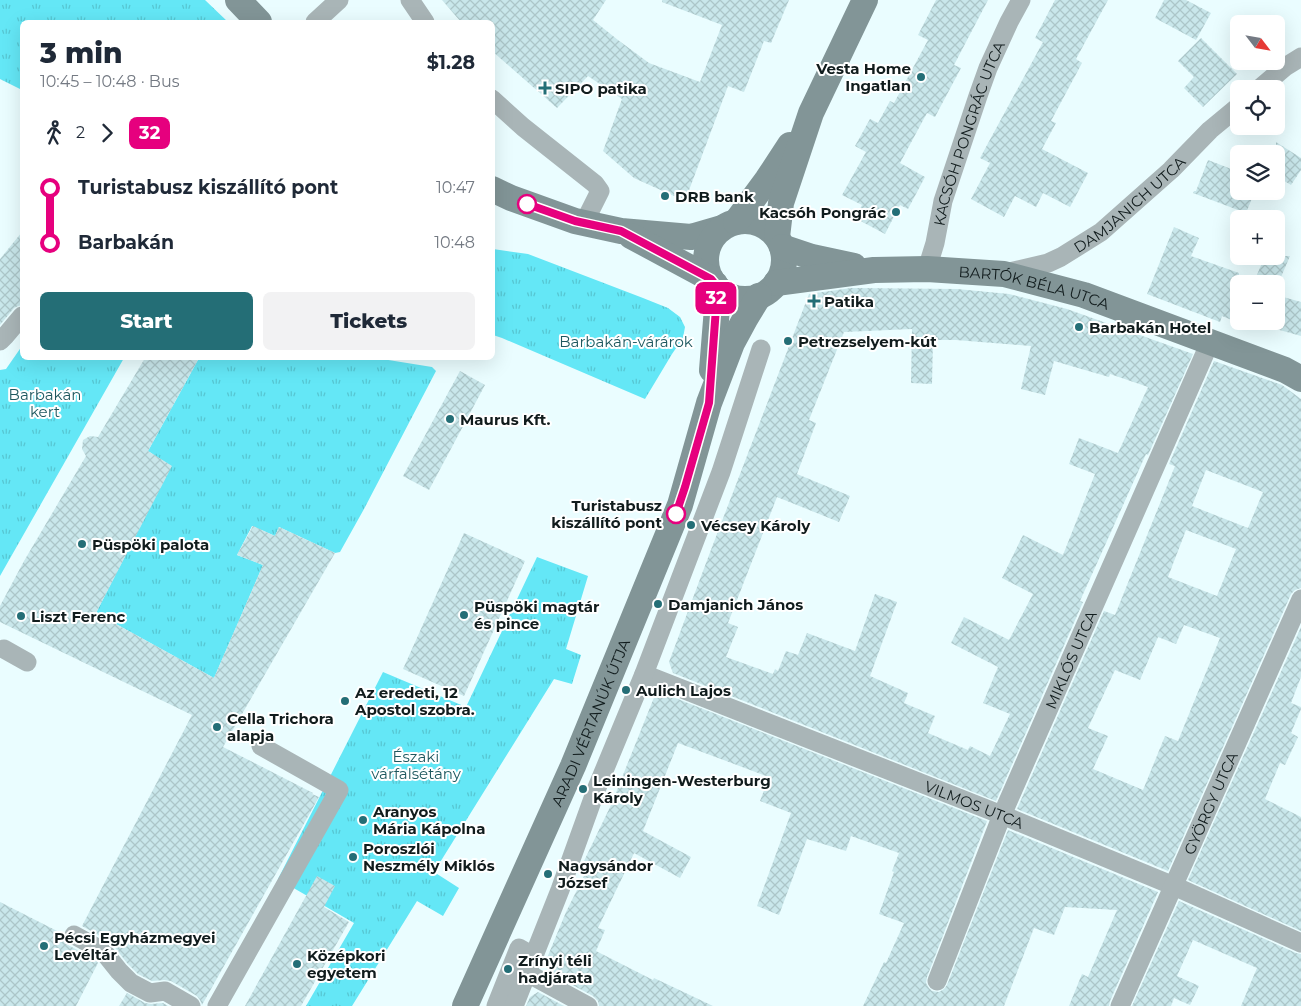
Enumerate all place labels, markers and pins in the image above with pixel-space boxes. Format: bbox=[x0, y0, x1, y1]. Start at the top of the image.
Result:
place label: Vesta Home Ingatlan bbox=[815, 59, 911, 95]
marker: Vesta Home Ingatlan bbox=[915, 71, 927, 83]
place label: SIPO patika bbox=[555, 79, 647, 98]
marker: SIPO patika bbox=[539, 82, 551, 94]
place label: DRB bank bbox=[675, 187, 754, 206]
marker: DRB bank bbox=[659, 190, 671, 202]
unlabelled marker bbox=[517, 194, 537, 214]
place label: Kacsóh Pongrác bbox=[759, 203, 886, 222]
marker: Kacsóh Pongrác bbox=[890, 206, 902, 218]
place label: Patika bbox=[824, 292, 874, 311]
marker: Patika bbox=[808, 295, 820, 307]
place label: Barbakán Hotel bbox=[1089, 318, 1211, 337]
marker: Barbakán Hotel bbox=[1073, 321, 1085, 333]
place label: Petrezselyem-kút bbox=[798, 332, 937, 351]
marker: Petrezselyem-kút bbox=[782, 335, 794, 347]
place label: Maurus Kft. bbox=[460, 410, 550, 429]
marker: Maurus Kft. bbox=[444, 413, 456, 425]
place label: Turistabusz kiszállító pont bbox=[551, 496, 662, 532]
marker: Turistabusz kiszállító pont bbox=[666, 504, 686, 524]
place label: Vécsey Károly bbox=[700, 516, 811, 535]
marker: Vécsey Károly bbox=[685, 519, 697, 531]
place label: Püspöki palota bbox=[92, 535, 209, 554]
marker: Püspöki palota bbox=[76, 538, 88, 550]
place label: Damjanich János bbox=[668, 595, 803, 614]
place label: Püspöki magtár és pince bbox=[474, 597, 600, 633]
marker: Damjanich János bbox=[652, 598, 664, 610]
place label: Liszt Ferenc bbox=[31, 607, 126, 626]
marker: Püspöki magtár és pince bbox=[458, 609, 470, 621]
marker: Liszt Ferenc bbox=[15, 610, 27, 622]
place label: Aulich Lajos bbox=[635, 681, 731, 700]
place label: Az eredeti, 12 Apostol szobra. bbox=[354, 683, 475, 719]
marker: Aulich Lajos bbox=[620, 684, 632, 696]
marker: Az eredeti, 12 Apostol szobra. bbox=[339, 695, 351, 707]
place label: Cella Trichora alapja bbox=[227, 709, 334, 745]
marker: Cella Trichora alapja bbox=[211, 721, 223, 733]
place label: Leiningen-Westerburg Károly bbox=[593, 771, 771, 807]
marker: Leiningen-Westerburg Károly bbox=[577, 783, 589, 795]
place label: Aranyos Mária Kápolna bbox=[372, 802, 486, 838]
marker: Aranyos Mária Kápolna bbox=[357, 814, 369, 826]
place label: Poroszlói Neszmély Miklós bbox=[363, 839, 495, 875]
marker: Poroszlói Neszmély Miklós bbox=[347, 851, 359, 863]
place label: Nagysándor József bbox=[557, 856, 654, 892]
marker: Nagysándor József bbox=[542, 868, 554, 880]
place label: Pécsi Egyházmegyei Levéltár bbox=[54, 928, 216, 964]
marker: Pécsi Egyházmegyei Levéltár bbox=[38, 940, 50, 952]
place label: Középkori egyetem bbox=[307, 946, 386, 982]
place label: Zrínyi téli hadjárata bbox=[518, 951, 593, 987]
marker: Középkori egyetem bbox=[291, 958, 303, 970]
marker: Zrínyi téli hadjárata bbox=[502, 963, 514, 975]

